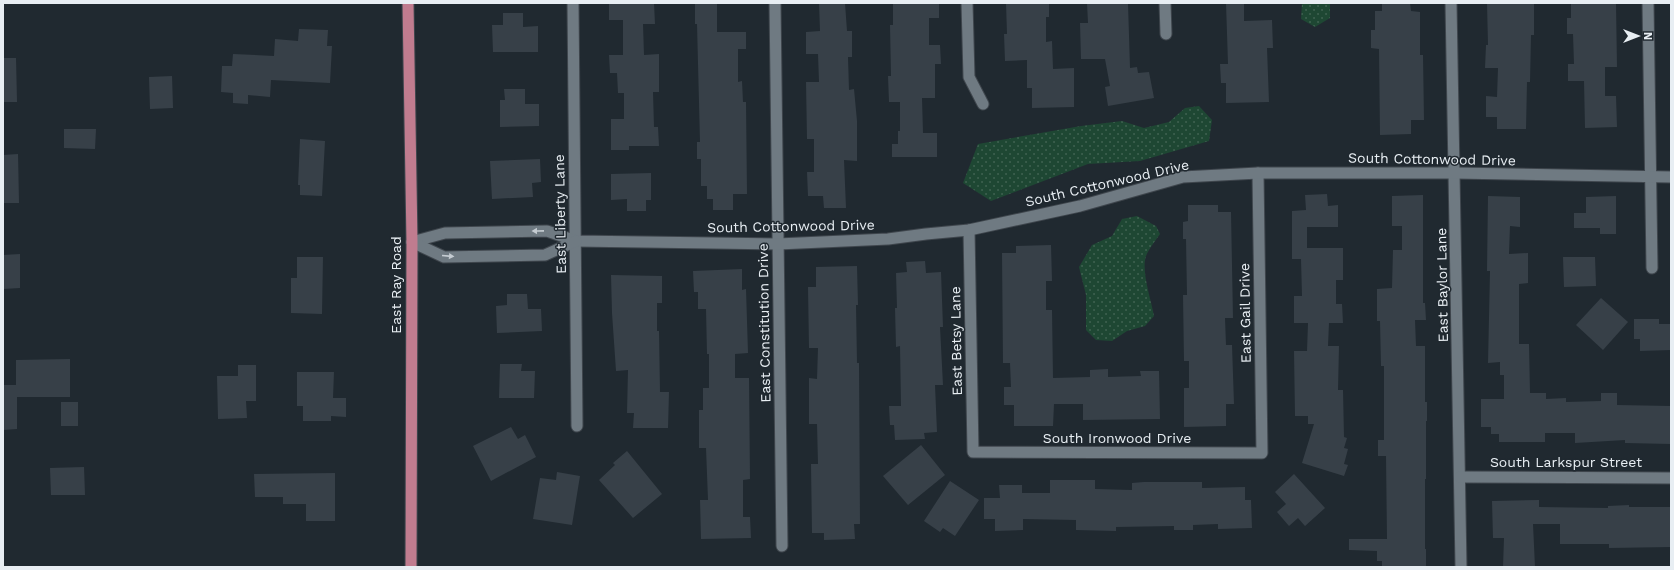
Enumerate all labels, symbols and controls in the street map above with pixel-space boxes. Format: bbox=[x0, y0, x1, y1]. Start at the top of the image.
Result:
north arrow bbox=[1618, 16, 1658, 56]
text: N bbox=[1641, 32, 1654, 40]
street label: South Cottonwood Drive bbox=[1348, 150, 1516, 168]
street label: East Liberty Lane bbox=[551, 154, 569, 274]
street label: South Cottonwood Drive bbox=[1024, 156, 1190, 210]
street label: South Cottonwood Drive bbox=[707, 217, 875, 235]
one-way arrow bbox=[531, 228, 544, 234]
street label: East Baylor Lane bbox=[1433, 228, 1451, 342]
street label: East Ray Road bbox=[388, 236, 404, 334]
street label: East Constitution Drive bbox=[755, 243, 773, 403]
one-way arrow bbox=[442, 252, 454, 259]
street label: East Gail Drive bbox=[1236, 263, 1254, 363]
street label: East Betsy Lane bbox=[947, 286, 965, 396]
street label: South Ironwood Drive bbox=[1043, 430, 1191, 446]
street label: South Larkspur Street bbox=[1490, 454, 1642, 470]

